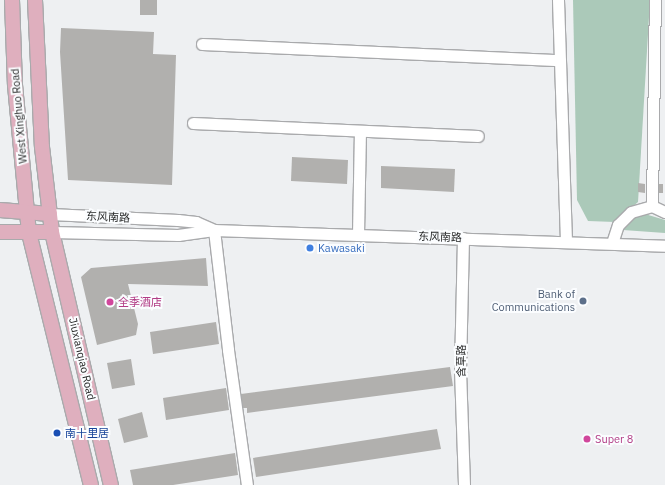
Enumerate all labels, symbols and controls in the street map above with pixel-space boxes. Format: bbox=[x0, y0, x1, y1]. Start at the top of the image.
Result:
street label: West Xinghuo Road bbox=[8, 68, 30, 164]
street label: 东风南路 bbox=[86, 209, 130, 225]
street label: 东风南路 bbox=[418, 230, 462, 244]
place label: Kawasaki bbox=[318, 241, 365, 255]
marker: Kawasaki bbox=[305, 243, 315, 253]
place label: Bank of Communications bbox=[492, 288, 575, 314]
place label: 全季酒店 bbox=[118, 295, 162, 309]
marker: Bank of Communications bbox=[578, 296, 588, 306]
marker: 全季酒店 bbox=[105, 297, 115, 307]
street label: Jiuxianqiao Road bbox=[66, 317, 98, 401]
street label: 含草路 bbox=[454, 345, 468, 377]
place label: 南十里居 bbox=[65, 426, 109, 440]
marker: 南十里居 bbox=[52, 428, 62, 438]
place label: Super 8 bbox=[595, 432, 633, 446]
marker: Super 8 bbox=[582, 434, 592, 444]

